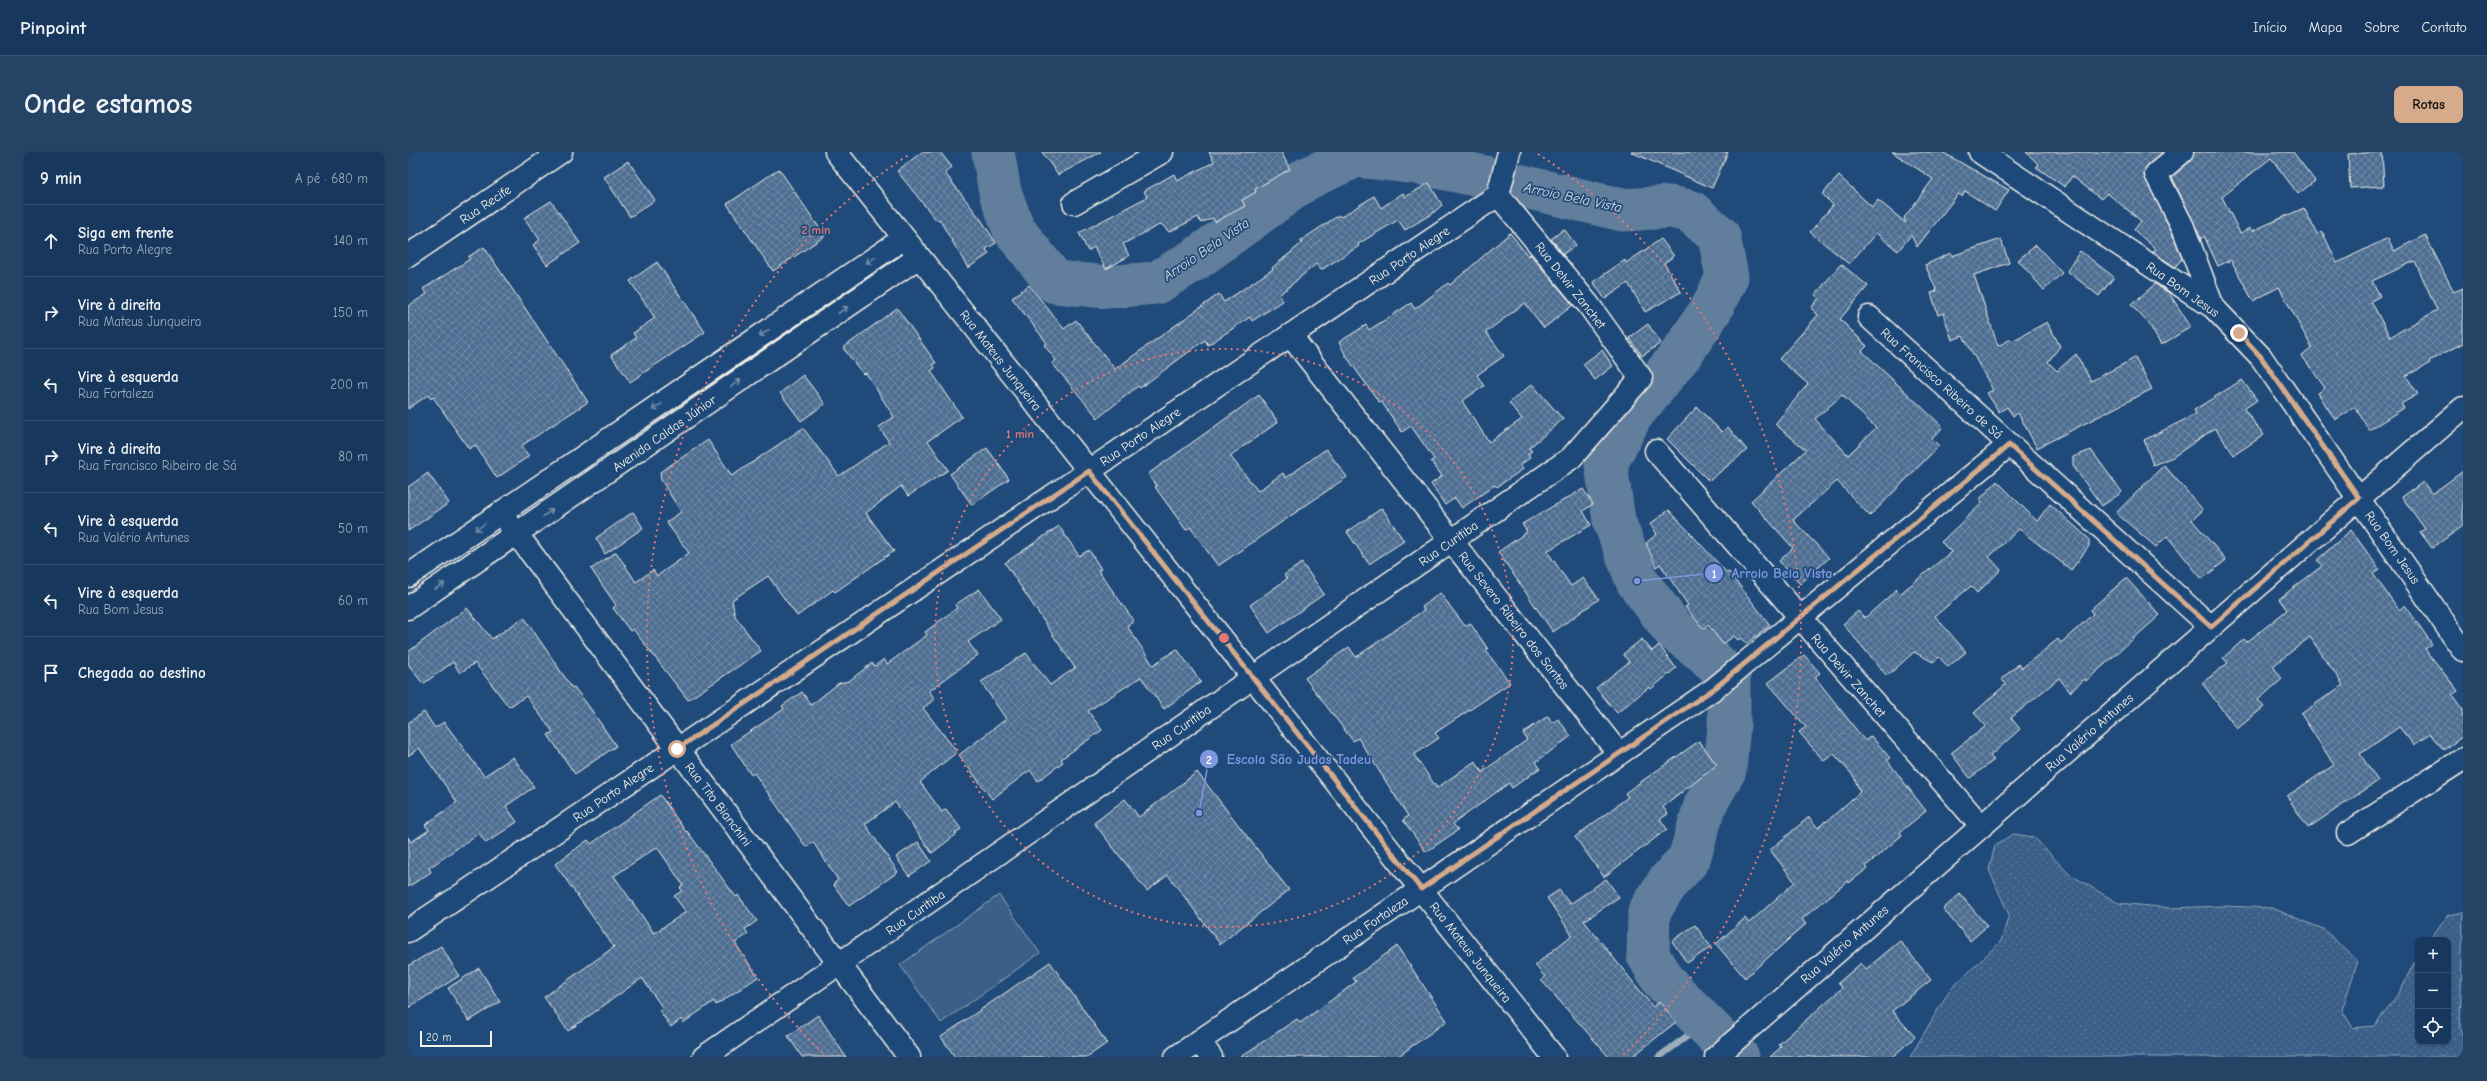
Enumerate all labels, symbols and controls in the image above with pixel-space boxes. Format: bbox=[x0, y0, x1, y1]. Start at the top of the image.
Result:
text: Pinpoint bbox=[20, 17, 86, 39]
text: Início bbox=[2253, 19, 2287, 36]
text: Mapa bbox=[2309, 19, 2342, 36]
text: Sobre bbox=[2364, 19, 2399, 36]
text: Contato bbox=[2421, 19, 2467, 36]
button: Rotas bbox=[2394, 86, 2463, 123]
text: Onde estamos bbox=[24, 88, 192, 120]
text: 9 min bbox=[40, 169, 82, 188]
text: A pé · 680 m bbox=[295, 171, 368, 186]
water label: Arroio Bela Vista bbox=[1521, 179, 1624, 216]
street label: Rua Recife bbox=[457, 182, 514, 227]
water label: Arroio Bela Vista bbox=[1159, 214, 1252, 285]
text: 2 min bbox=[801, 223, 831, 237]
street label: Rua Porto Alegre bbox=[1366, 223, 1453, 288]
text: Siga em frente bbox=[78, 224, 174, 242]
icon: ahead bbox=[40, 230, 62, 252]
text: 140 m bbox=[334, 233, 368, 248]
street label: Rua Delvir Zanchet bbox=[1532, 239, 1610, 333]
text: Rua Porto Alegre bbox=[78, 242, 172, 257]
one-way arrow bbox=[866, 256, 877, 264]
street label: Rua Bom Jesus bbox=[2143, 259, 2222, 320]
text: Vire à direita bbox=[78, 296, 161, 314]
icon: right bbox=[40, 302, 62, 324]
text: 150 m bbox=[333, 305, 368, 320]
one-way arrow bbox=[837, 306, 848, 314]
street label: Rua Mateus Junqueira bbox=[957, 307, 1045, 414]
text: Rua Mateus Junqueira bbox=[78, 314, 202, 329]
route end bbox=[2230, 324, 2248, 342]
street label: Rua Francisco Ribeiro de Sá bbox=[1878, 325, 2006, 442]
one-way arrow bbox=[759, 329, 770, 337]
text: Vire à esquerda bbox=[78, 368, 179, 386]
icon: left bbox=[40, 374, 62, 396]
text: 200 m bbox=[330, 377, 368, 392]
one-way arrow bbox=[730, 379, 741, 387]
text: Rua Fortaleza bbox=[78, 386, 154, 401]
street label: Avenida Caldas Júnior bbox=[610, 392, 720, 475]
one-way arrow bbox=[652, 403, 663, 411]
street label: Rua Porto Alegre bbox=[1097, 404, 1184, 469]
text: 1 min bbox=[1006, 427, 1034, 441]
text: Vire à direita bbox=[78, 440, 161, 458]
icon: right bbox=[40, 446, 62, 468]
text: 80 m bbox=[338, 449, 368, 464]
text: Rua Francisco Ribeiro de Sá bbox=[78, 458, 237, 473]
street label: Rua Bom Jesus bbox=[2362, 508, 2423, 587]
one-way arrow bbox=[542, 509, 553, 517]
text: Vire à esquerda bbox=[78, 512, 179, 530]
icon: left bbox=[40, 518, 62, 540]
street label: Rua Curitiba bbox=[1416, 518, 1481, 569]
text: 50 m bbox=[338, 521, 368, 536]
one-way arrow bbox=[475, 523, 486, 531]
text: Rua Valério Antunes bbox=[78, 530, 189, 545]
street label: Rua Severo Ribeiro dos Santos bbox=[1455, 549, 1572, 692]
callout: Arroio Bela Vista bbox=[1704, 560, 1841, 586]
text: Arroio Bela Vista bbox=[1732, 565, 1832, 582]
text: 1 bbox=[1712, 567, 1717, 581]
one-way arrow bbox=[435, 582, 446, 590]
text: Vire à esquerda bbox=[78, 584, 179, 602]
icon: left bbox=[40, 590, 62, 612]
text: 60 m bbox=[338, 593, 368, 608]
text: Rua Bom Jesus bbox=[78, 602, 163, 617]
street label: Rua Delvir Zanchet bbox=[1808, 630, 1890, 721]
centre of rings bbox=[1217, 631, 1231, 645]
icon: arrive bbox=[40, 662, 62, 684]
text: Chegada ao destino bbox=[78, 664, 206, 682]
street label: Rua Valério Antunes bbox=[2042, 690, 2136, 775]
street label: Rua Curitiba bbox=[1149, 702, 1214, 753]
route start bbox=[668, 740, 686, 758]
callout: Escola São Judas Tadeu bbox=[1199, 746, 1379, 772]
text: Escola São Judas Tadeu bbox=[1227, 751, 1371, 768]
text: 2 bbox=[1206, 753, 1212, 767]
street label: Rua Tito Bianchini bbox=[682, 759, 755, 849]
street label: Rua Porto Alegre bbox=[570, 760, 657, 825]
street label: Rua Curitiba bbox=[883, 887, 948, 938]
street label: Rua Fortaleza bbox=[1340, 893, 1411, 948]
street label: Rua Mateus Junqueira bbox=[1427, 899, 1515, 1006]
street label: Rua Valério Antunes bbox=[1797, 902, 1891, 987]
map controls bbox=[2415, 937, 2451, 1045]
button: + bbox=[2415, 937, 2451, 973]
button: − bbox=[2415, 973, 2451, 1009]
button: locate bbox=[2415, 1009, 2451, 1045]
scale bar bbox=[420, 1029, 492, 1048]
text: 20 m bbox=[426, 1031, 451, 1044]

